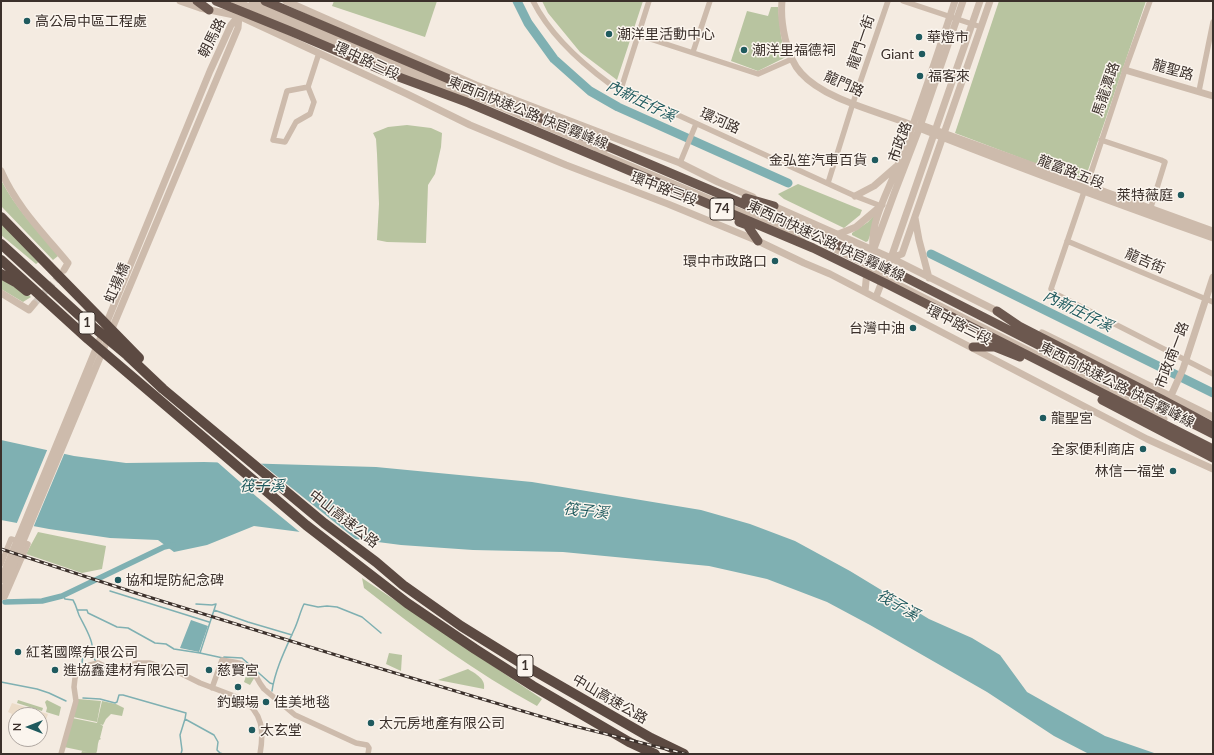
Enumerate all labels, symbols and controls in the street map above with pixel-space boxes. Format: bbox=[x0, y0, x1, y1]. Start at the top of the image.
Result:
place label: 高公局中區工程處 bbox=[35, 13, 147, 29]
street label: 龍門一街 bbox=[844, 13, 878, 71]
street label: 朝馬路 bbox=[195, 15, 229, 61]
marker: 高公局中區工程處 bbox=[22, 16, 32, 26]
place label: 潮洋里活動中心 bbox=[617, 26, 715, 42]
marker: 潮洋里活動中心 bbox=[604, 29, 614, 39]
place label: 華燈市 bbox=[927, 29, 969, 45]
marker: 華燈市 bbox=[914, 32, 924, 42]
street label: 環中路三段 bbox=[332, 39, 402, 83]
place label: 潮洋里福德祠 bbox=[752, 42, 836, 58]
marker: 潮洋里福德祠 bbox=[739, 45, 749, 55]
place label: Giant bbox=[881, 46, 914, 62]
marker: Giant bbox=[917, 49, 927, 59]
street label: 龍聖路 bbox=[1150, 56, 1196, 84]
street label: 馬龍潭路 bbox=[1089, 60, 1123, 118]
street label: 龍門路 bbox=[821, 68, 867, 100]
place label: 福客來 bbox=[928, 68, 970, 84]
marker: 福客來 bbox=[915, 71, 925, 81]
street label: 東西向快速公路 快官霧峰線 bbox=[445, 73, 611, 153]
water label: 內新庄仔溪 bbox=[603, 76, 679, 126]
street label: 環河路 bbox=[697, 105, 743, 137]
street label: 市政路 bbox=[885, 119, 915, 165]
place label: 金弘笙汽車百貨 bbox=[769, 152, 867, 168]
street label: 龍富路五段 bbox=[1035, 152, 1107, 192]
marker: 金弘笙汽車百貨 bbox=[870, 155, 880, 165]
street label: 環中路三段 bbox=[628, 169, 700, 209]
place label: 萊特薇庭 bbox=[1117, 187, 1173, 203]
marker: 萊特薇庭 bbox=[1176, 190, 1186, 200]
street label: 東西向快速公路 快官霧峰線 bbox=[745, 197, 907, 285]
road number: 74 bbox=[710, 198, 734, 220]
street label: 龍吉街 bbox=[1122, 245, 1168, 277]
place label: 環中市政路口 bbox=[683, 253, 767, 269]
marker: 環中市政路口 bbox=[770, 256, 780, 266]
street label: 虹揚橋 bbox=[101, 260, 133, 306]
water label: 內新庄仔溪 bbox=[1040, 286, 1116, 336]
street label: 環中路三段 bbox=[924, 302, 994, 348]
road number: 1 bbox=[79, 312, 95, 334]
street label: 市政南一路 bbox=[1152, 319, 1192, 391]
place label: 台灣中油 bbox=[849, 320, 905, 336]
marker: 台灣中油 bbox=[908, 323, 918, 333]
street label: 東西向快速公路 快官霧峰線 bbox=[1037, 339, 1197, 431]
place label: 龍聖宮 bbox=[1051, 410, 1093, 426]
marker: 龍聖宮 bbox=[1038, 413, 1048, 423]
place label: 全家便利商店 bbox=[1051, 441, 1135, 457]
marker: 全家便利商店 bbox=[1138, 444, 1148, 454]
place label: 林信一福堂 bbox=[1095, 463, 1165, 479]
marker: 林信一福堂 bbox=[1168, 466, 1178, 476]
water label: 筏子溪 bbox=[240, 477, 284, 495]
street label: 中山高速公路 bbox=[306, 487, 382, 551]
water label: 筏子溪 bbox=[563, 500, 609, 522]
place label: 協和堤防紀念碑 bbox=[126, 572, 224, 588]
marker: 協和堤防紀念碑 bbox=[113, 575, 123, 585]
water label: 筏子溪 bbox=[874, 586, 922, 624]
place label: 紅茗國際有限公司 bbox=[26, 644, 138, 660]
marker: 紅茗國際有限公司 bbox=[13, 647, 23, 657]
road number: 1 bbox=[517, 655, 533, 677]
place label: 進協鑫建材有限公司 bbox=[63, 662, 189, 678]
place label: 慈賢宮 bbox=[217, 662, 259, 678]
marker: 進協鑫建材有限公司 bbox=[50, 665, 60, 675]
marker: 慈賢宮 bbox=[204, 665, 214, 675]
street label: 中山高速公路 bbox=[569, 671, 651, 727]
marker: 釣蝦場 bbox=[233, 682, 243, 692]
place label: 釣蝦場 bbox=[217, 694, 259, 710]
place label: 佳美地毯 bbox=[274, 694, 330, 710]
marker: 佳美地毯 bbox=[261, 697, 271, 707]
north arrow bbox=[8, 707, 48, 747]
place label: 太元房地產有限公司 bbox=[379, 715, 505, 731]
marker: 太元房地產有限公司 bbox=[366, 718, 376, 728]
place label: 太玄堂 bbox=[260, 722, 302, 738]
text: N bbox=[10, 723, 23, 731]
marker: 太玄堂 bbox=[247, 725, 257, 735]

